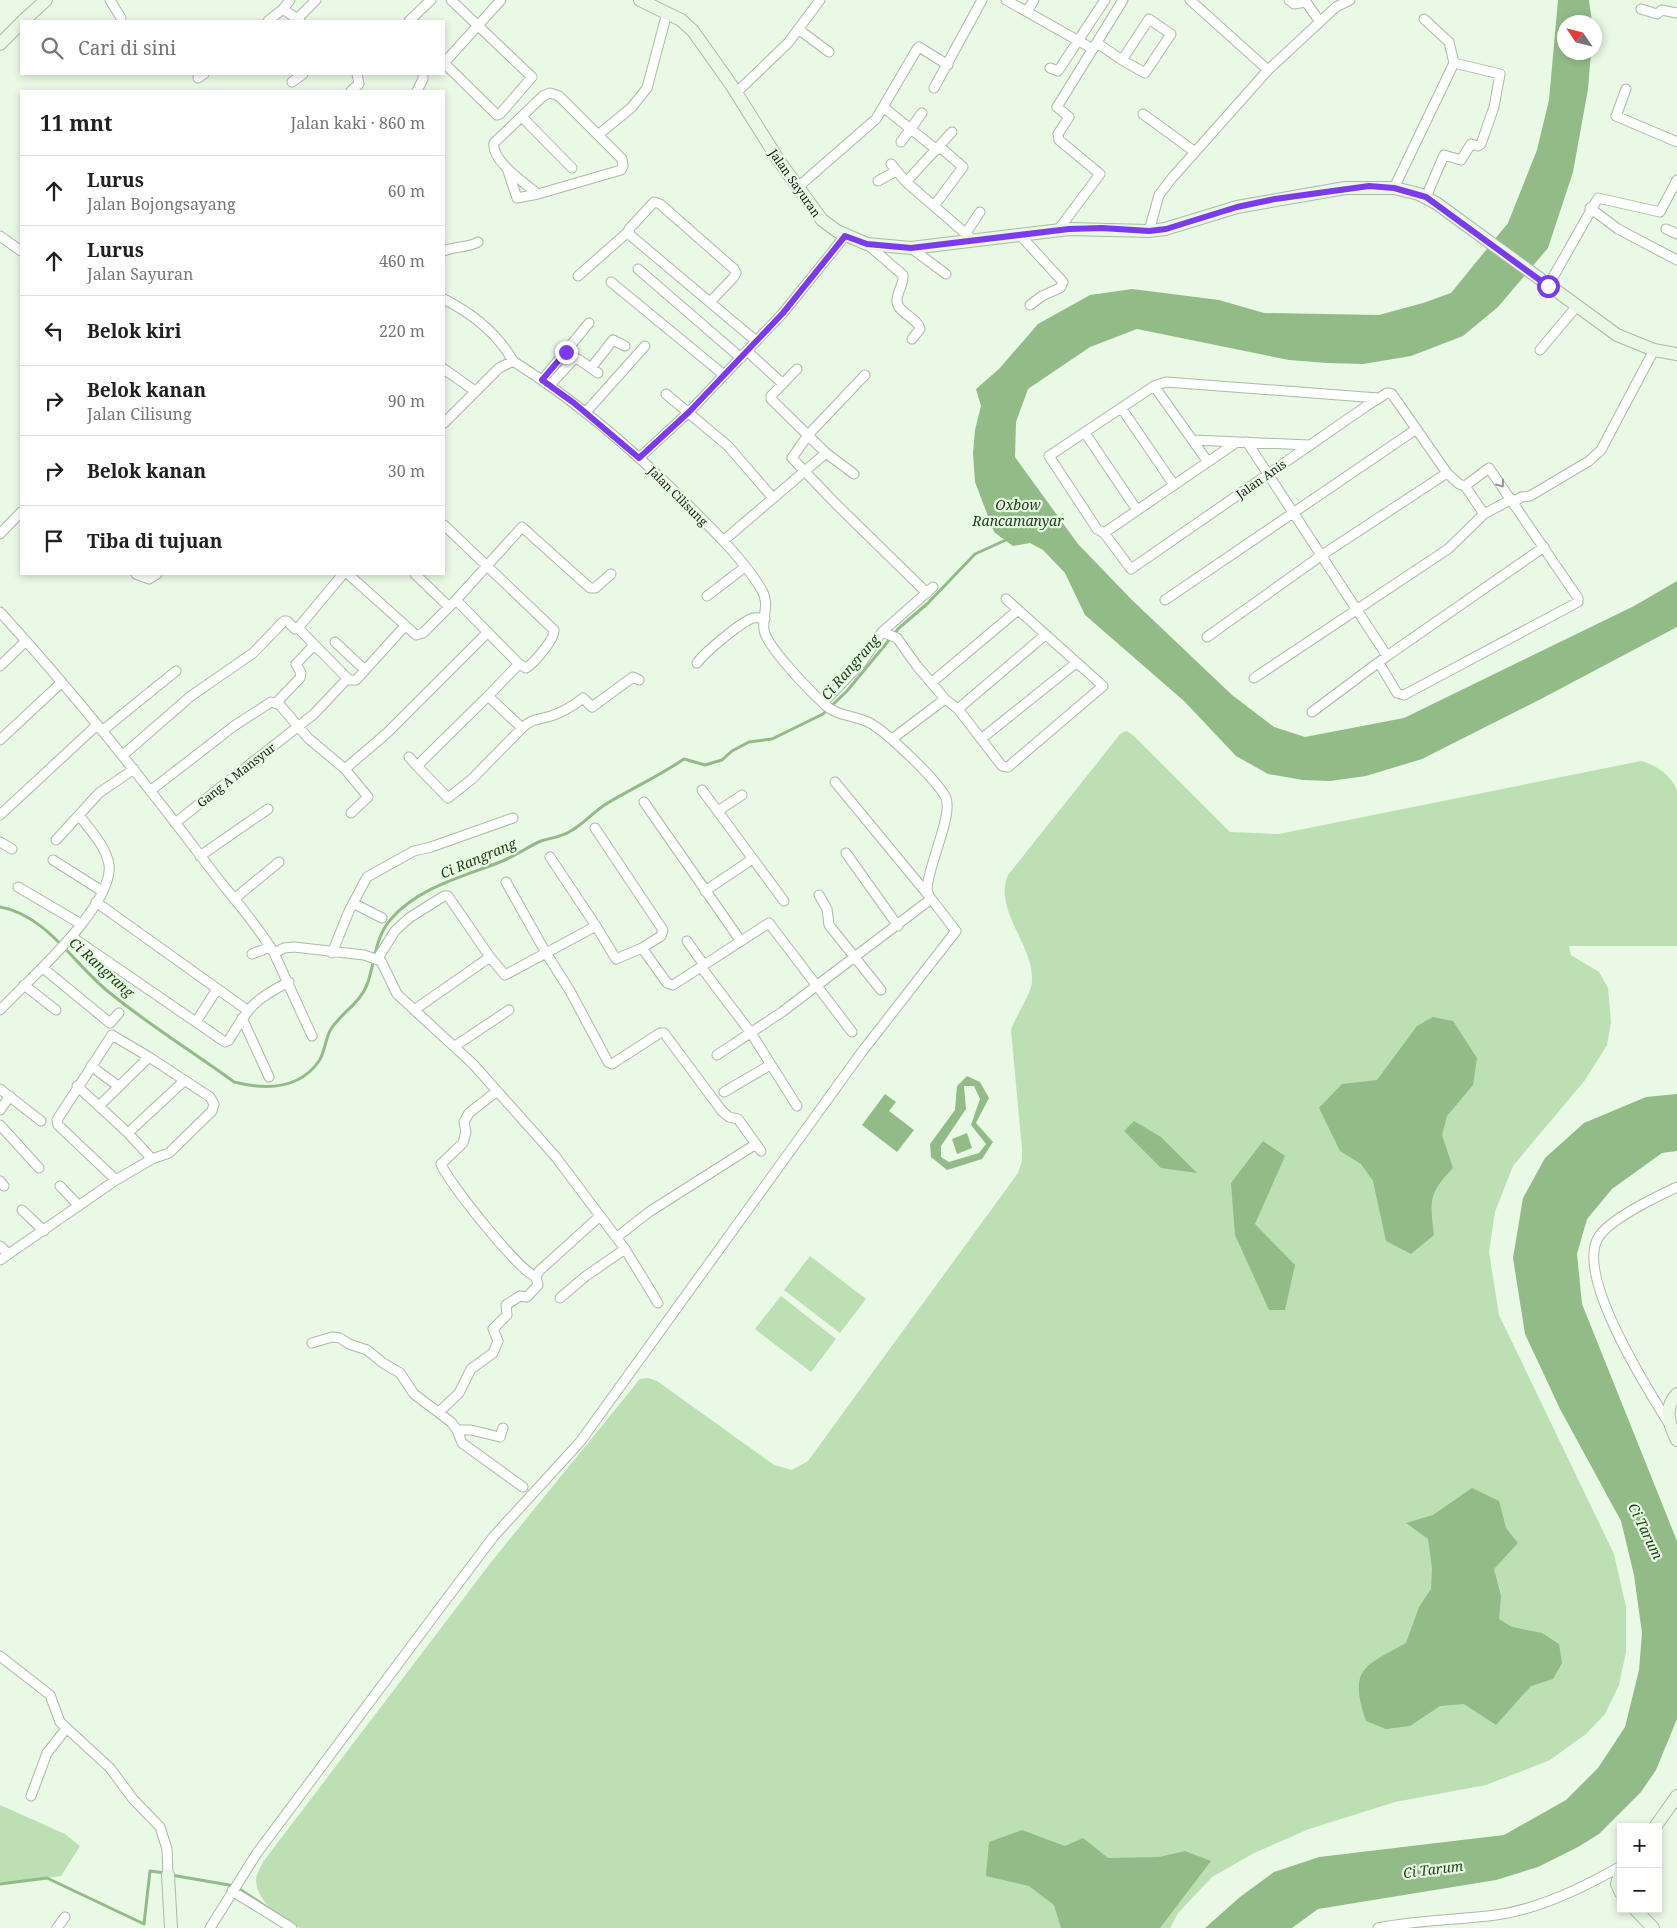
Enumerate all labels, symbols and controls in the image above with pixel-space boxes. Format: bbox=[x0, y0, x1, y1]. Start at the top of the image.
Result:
north arrow bbox=[1557, 15, 1602, 60]
search box bbox=[20, 20, 445, 75]
icon: search bbox=[38, 34, 66, 62]
text: Cari di sini bbox=[78, 35, 176, 61]
text: 11 mnt bbox=[40, 109, 112, 137]
text: Jalan kaki · 860 m bbox=[291, 112, 425, 134]
street label: Jalan Sayuran bbox=[765, 145, 825, 221]
text: Lurus bbox=[87, 167, 144, 193]
icon: ahead bbox=[40, 177, 68, 205]
text: 60 m bbox=[388, 180, 425, 202]
text: Jalan Bojongsayang bbox=[87, 193, 236, 215]
text: Lurus bbox=[87, 237, 144, 263]
icon: ahead bbox=[40, 247, 68, 275]
text: 460 m bbox=[379, 250, 425, 272]
text: Jalan Sayuran bbox=[87, 263, 193, 285]
route start bbox=[1537, 275, 1560, 298]
icon: left bbox=[40, 317, 68, 345]
text: Belok kiri bbox=[87, 318, 181, 344]
text: 220 m bbox=[379, 320, 425, 342]
route end bbox=[555, 341, 578, 364]
text: Belok kanan bbox=[87, 377, 206, 403]
icon: right bbox=[40, 387, 68, 415]
text: 90 m bbox=[388, 390, 425, 412]
text: Jalan Cilisung bbox=[87, 403, 192, 425]
street label: Jalan Anis bbox=[1232, 455, 1290, 503]
icon: right bbox=[40, 457, 68, 485]
text: Belok kanan bbox=[87, 458, 206, 484]
text: 30 m bbox=[388, 460, 425, 482]
street label: Jalan Cilisung bbox=[644, 462, 712, 530]
one-way arrow bbox=[1495, 478, 1504, 487]
water label: Oxbow Rancamanyar bbox=[971, 495, 1064, 530]
icon: arrive bbox=[40, 527, 68, 555]
text: Tiba di tujuan bbox=[87, 528, 222, 554]
water label: Ci Rangrang bbox=[816, 629, 884, 704]
street label: Gang A Mansyur bbox=[193, 739, 279, 811]
water label: Ci Rangrang bbox=[437, 833, 520, 883]
water label: Ci Rangrang bbox=[66, 933, 139, 1002]
water label: Ci Tarum bbox=[1624, 1500, 1668, 1563]
map controls bbox=[1617, 1823, 1662, 1913]
button: + bbox=[1617, 1823, 1662, 1868]
water label: Ci Tarum bbox=[1402, 1856, 1465, 1882]
button: − bbox=[1617, 1868, 1662, 1913]

